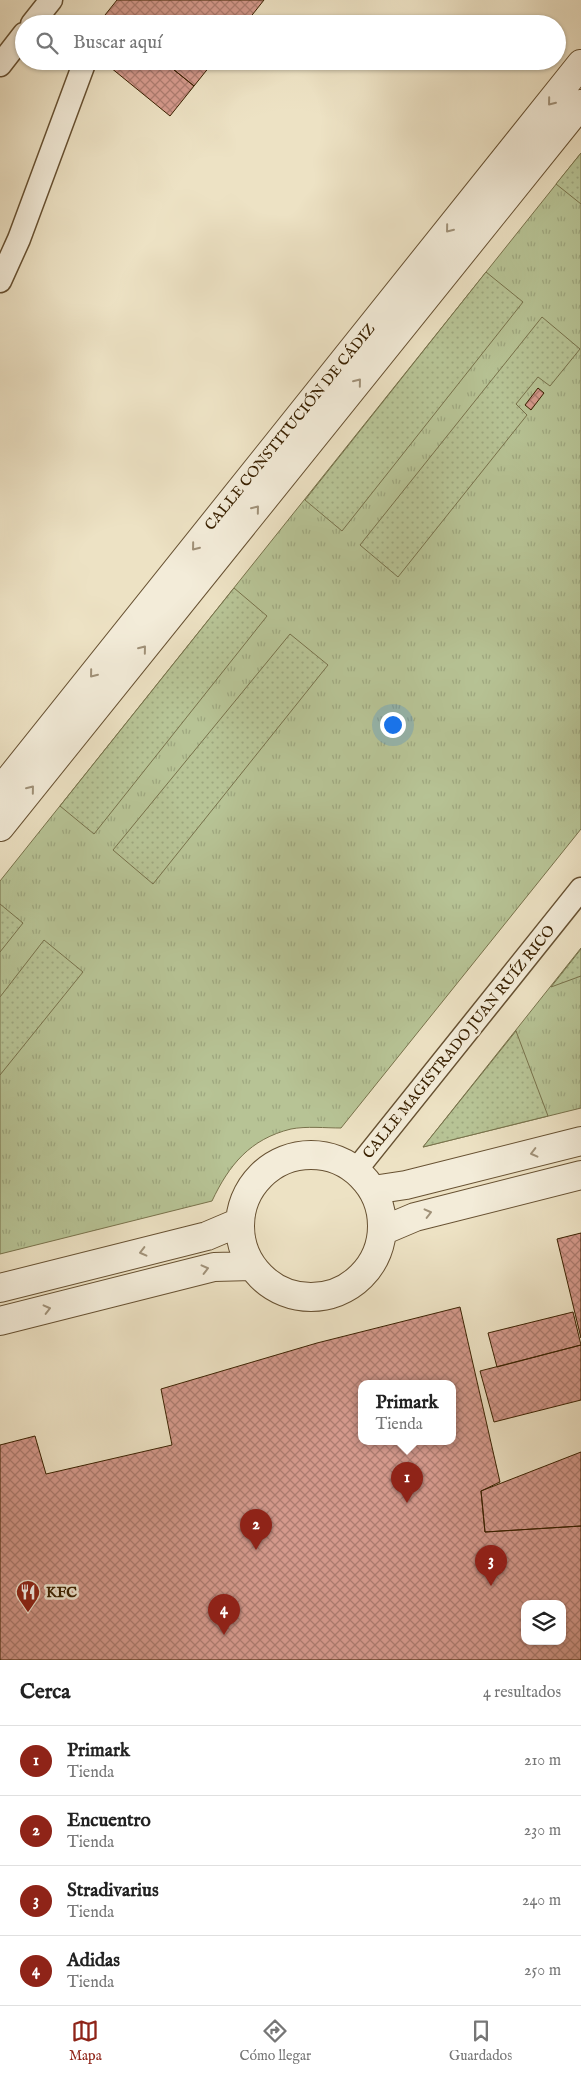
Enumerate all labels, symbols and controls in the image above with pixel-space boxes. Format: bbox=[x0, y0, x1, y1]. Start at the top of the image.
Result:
search box bbox=[15, 15, 566, 70]
icon: search bbox=[33, 29, 61, 57]
text: Buscar aquí bbox=[73, 31, 162, 55]
one-way arrow bbox=[548, 96, 556, 105]
one-way arrow bbox=[447, 223, 455, 232]
street label: CALLE CONSTITUCIÓN DE CÁDIZ bbox=[201, 319, 380, 534]
one-way arrow bbox=[353, 379, 361, 388]
one-way arrow bbox=[251, 506, 259, 515]
one-way arrow bbox=[192, 541, 200, 550]
one-way arrow bbox=[138, 646, 146, 655]
one-way arrow bbox=[91, 668, 99, 677]
your location bbox=[380, 712, 406, 738]
one-way arrow bbox=[25, 786, 33, 795]
street label: CALLE MAGISTRADO JUAN RUÍZ RICO bbox=[359, 921, 559, 1163]
one-way arrow bbox=[529, 1147, 538, 1158]
one-way arrow bbox=[423, 1209, 431, 1219]
one-way arrow bbox=[139, 1246, 148, 1257]
one-way arrow bbox=[200, 1264, 209, 1275]
one-way arrow bbox=[43, 1304, 52, 1315]
popup bbox=[358, 1380, 456, 1445]
text: Primark bbox=[375, 1391, 439, 1415]
text: Tienda bbox=[375, 1415, 423, 1435]
pin: 1 bbox=[391, 1462, 423, 1503]
pin: 2 bbox=[240, 1509, 272, 1550]
pin: 3 bbox=[475, 1545, 507, 1586]
restaurant icon: KFC bbox=[15, 1579, 41, 1613]
place label: KFC bbox=[46, 1583, 77, 1602]
pin: 4 bbox=[208, 1594, 240, 1635]
map controls bbox=[521, 1600, 566, 1645]
button: layers bbox=[521, 1600, 566, 1645]
text: Cerca bbox=[20, 1679, 70, 1706]
text: 4 resultados bbox=[483, 1683, 561, 1703]
text: Primark bbox=[67, 1739, 130, 1763]
text: 1 bbox=[33, 1751, 39, 1771]
text: 210 m bbox=[524, 1751, 561, 1771]
text: Tienda bbox=[67, 1763, 114, 1783]
text: Encuentro bbox=[67, 1809, 151, 1833]
text: 2 bbox=[32, 1821, 40, 1841]
text: 230 m bbox=[524, 1821, 561, 1841]
text: Tienda bbox=[67, 1833, 114, 1853]
text: Stradivarius bbox=[67, 1879, 159, 1903]
text: 3 bbox=[33, 1891, 39, 1911]
text: 240 m bbox=[522, 1891, 561, 1911]
text: Tienda bbox=[67, 1903, 114, 1923]
text: Adidas bbox=[67, 1949, 120, 1973]
text: 4 bbox=[32, 1961, 40, 1981]
text: 250 m bbox=[524, 1961, 561, 1981]
text: Tienda bbox=[67, 1973, 114, 1993]
tab: Mapa bbox=[69, 2017, 102, 2065]
tab: Cómo llegar bbox=[240, 2017, 311, 2065]
tab: Guardados bbox=[449, 2017, 512, 2065]

